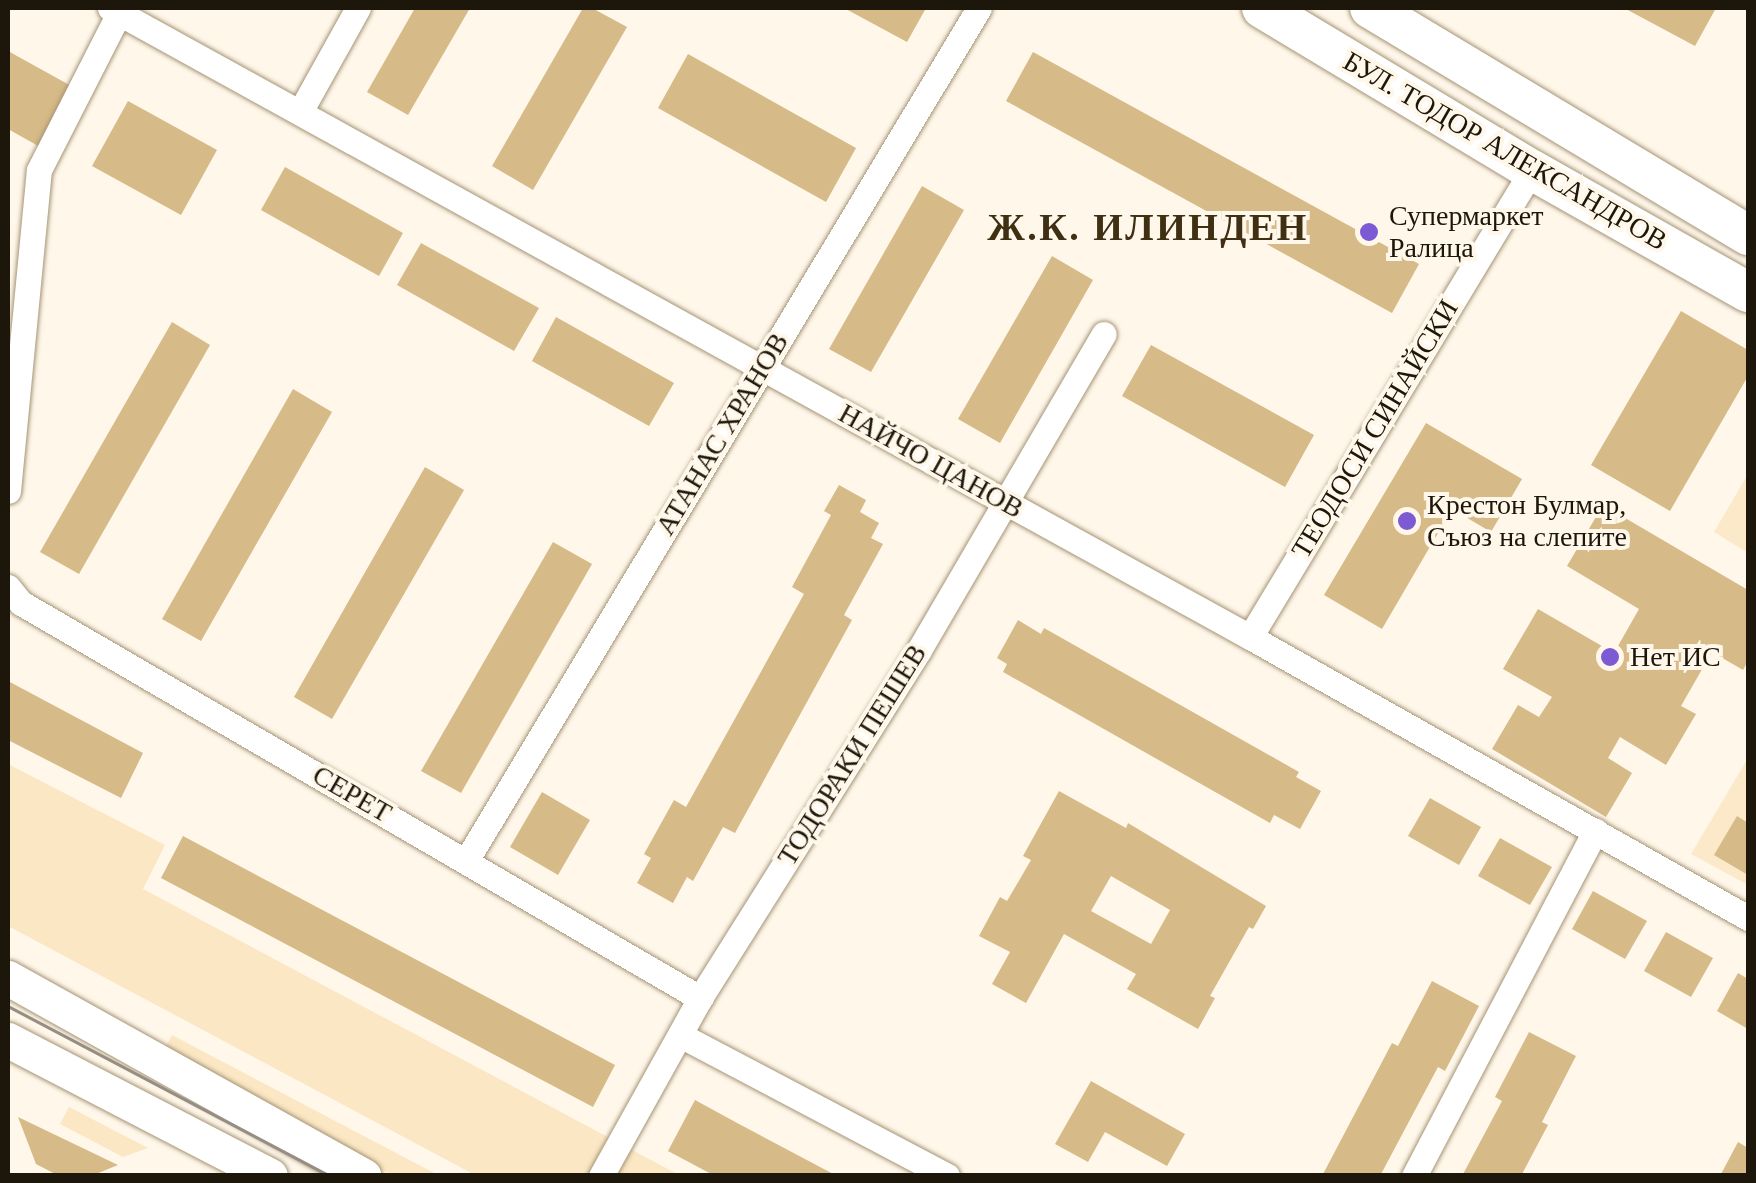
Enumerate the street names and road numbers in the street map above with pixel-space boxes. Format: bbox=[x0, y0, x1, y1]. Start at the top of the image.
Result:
street label: БУЛ. ТОДОР АЛЕКСАНДРОВ bbox=[1337, 44, 1673, 258]
street label: ТЕОДОСИ СИНАЙСКИ bbox=[1284, 294, 1466, 564]
street label: АТАНАС ХРАНОВ bbox=[648, 327, 796, 541]
street label: НАЙЧО ЦАНОВ bbox=[833, 396, 1029, 526]
street label: ТОДОРАКИ ПЕШЕВ bbox=[770, 638, 934, 872]
street label: СЕРЕТ bbox=[307, 758, 397, 830]

